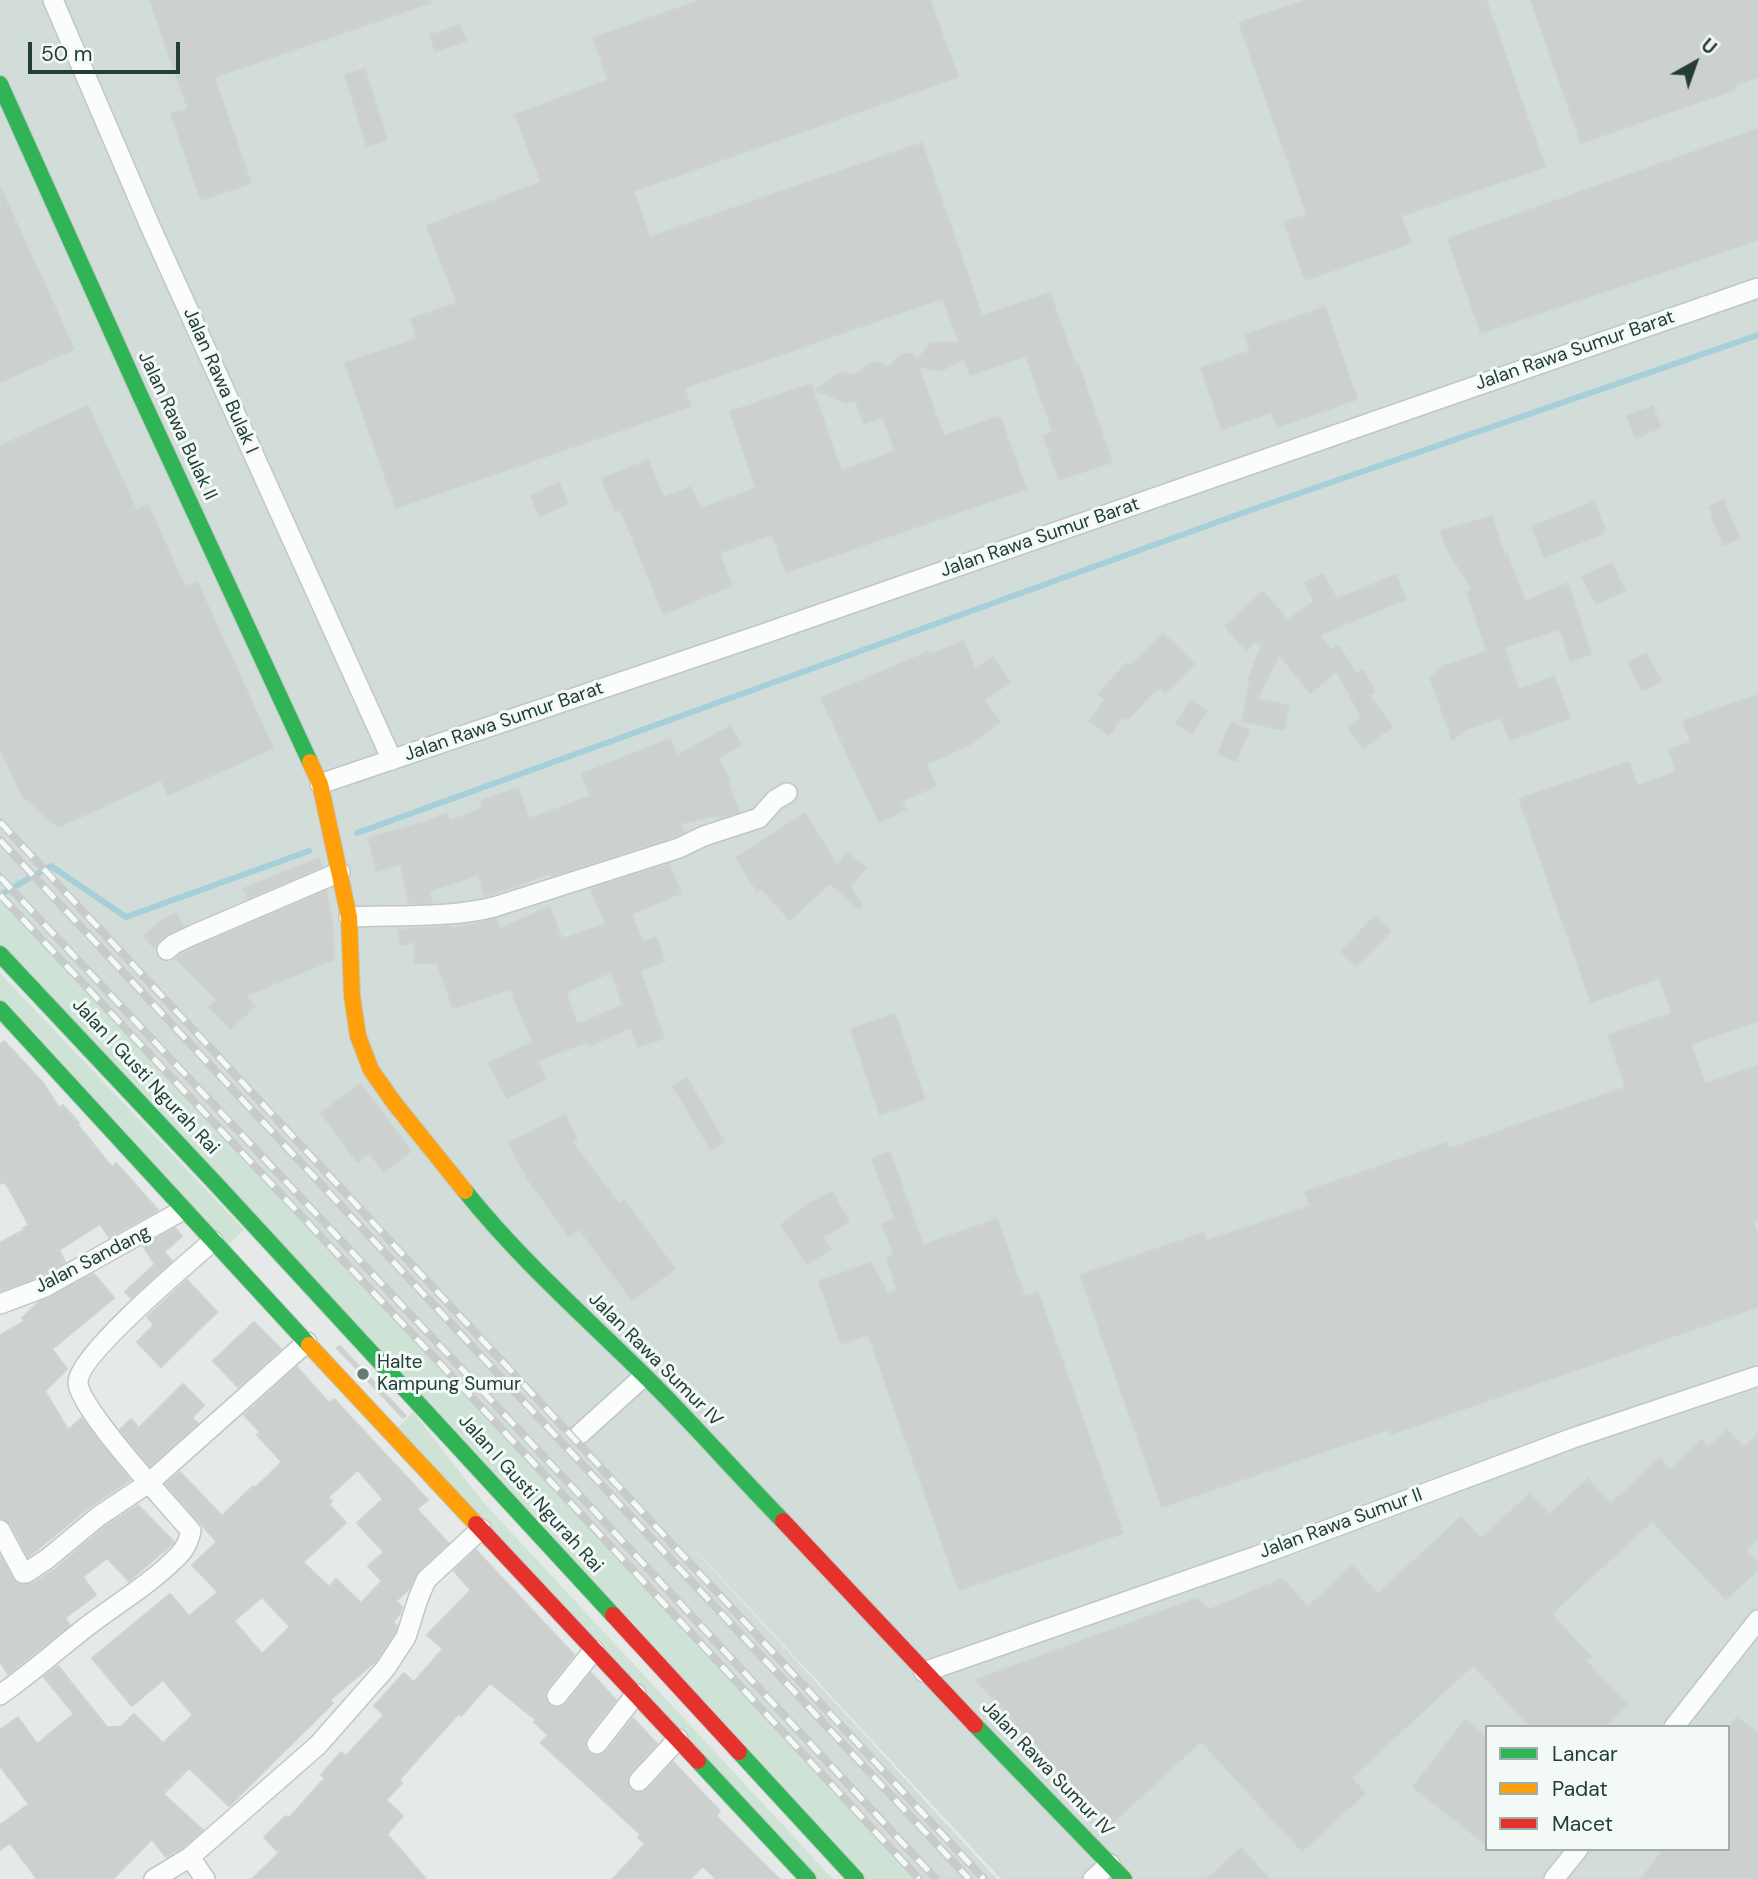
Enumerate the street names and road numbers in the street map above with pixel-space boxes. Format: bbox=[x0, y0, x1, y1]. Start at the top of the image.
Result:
street label: Jalan Rawa Bulak I bbox=[178, 305, 262, 457]
street label: Jalan Rawa Sumur Barat bbox=[1472, 306, 1678, 396]
street label: Jalan Rawa Bulak II bbox=[133, 348, 221, 504]
street label: Jalan Rawa Sumur Barat bbox=[937, 493, 1143, 583]
street label: Jalan Rawa Sumur Barat bbox=[401, 677, 607, 767]
street label: Jalan I Gusti Ngurah Rai bbox=[67, 994, 223, 1160]
street label: Jalan Sandang bbox=[32, 1221, 154, 1299]
street label: Jalan Rawa Sumur IV bbox=[583, 1288, 727, 1432]
street label: Jalan I Gusti Ngurah Rai bbox=[453, 1410, 607, 1578]
street label: Jalan Rawa Sumur II bbox=[1256, 1484, 1426, 1564]
street label: Jalan Rawa Sumur IV bbox=[976, 1696, 1118, 1842]

